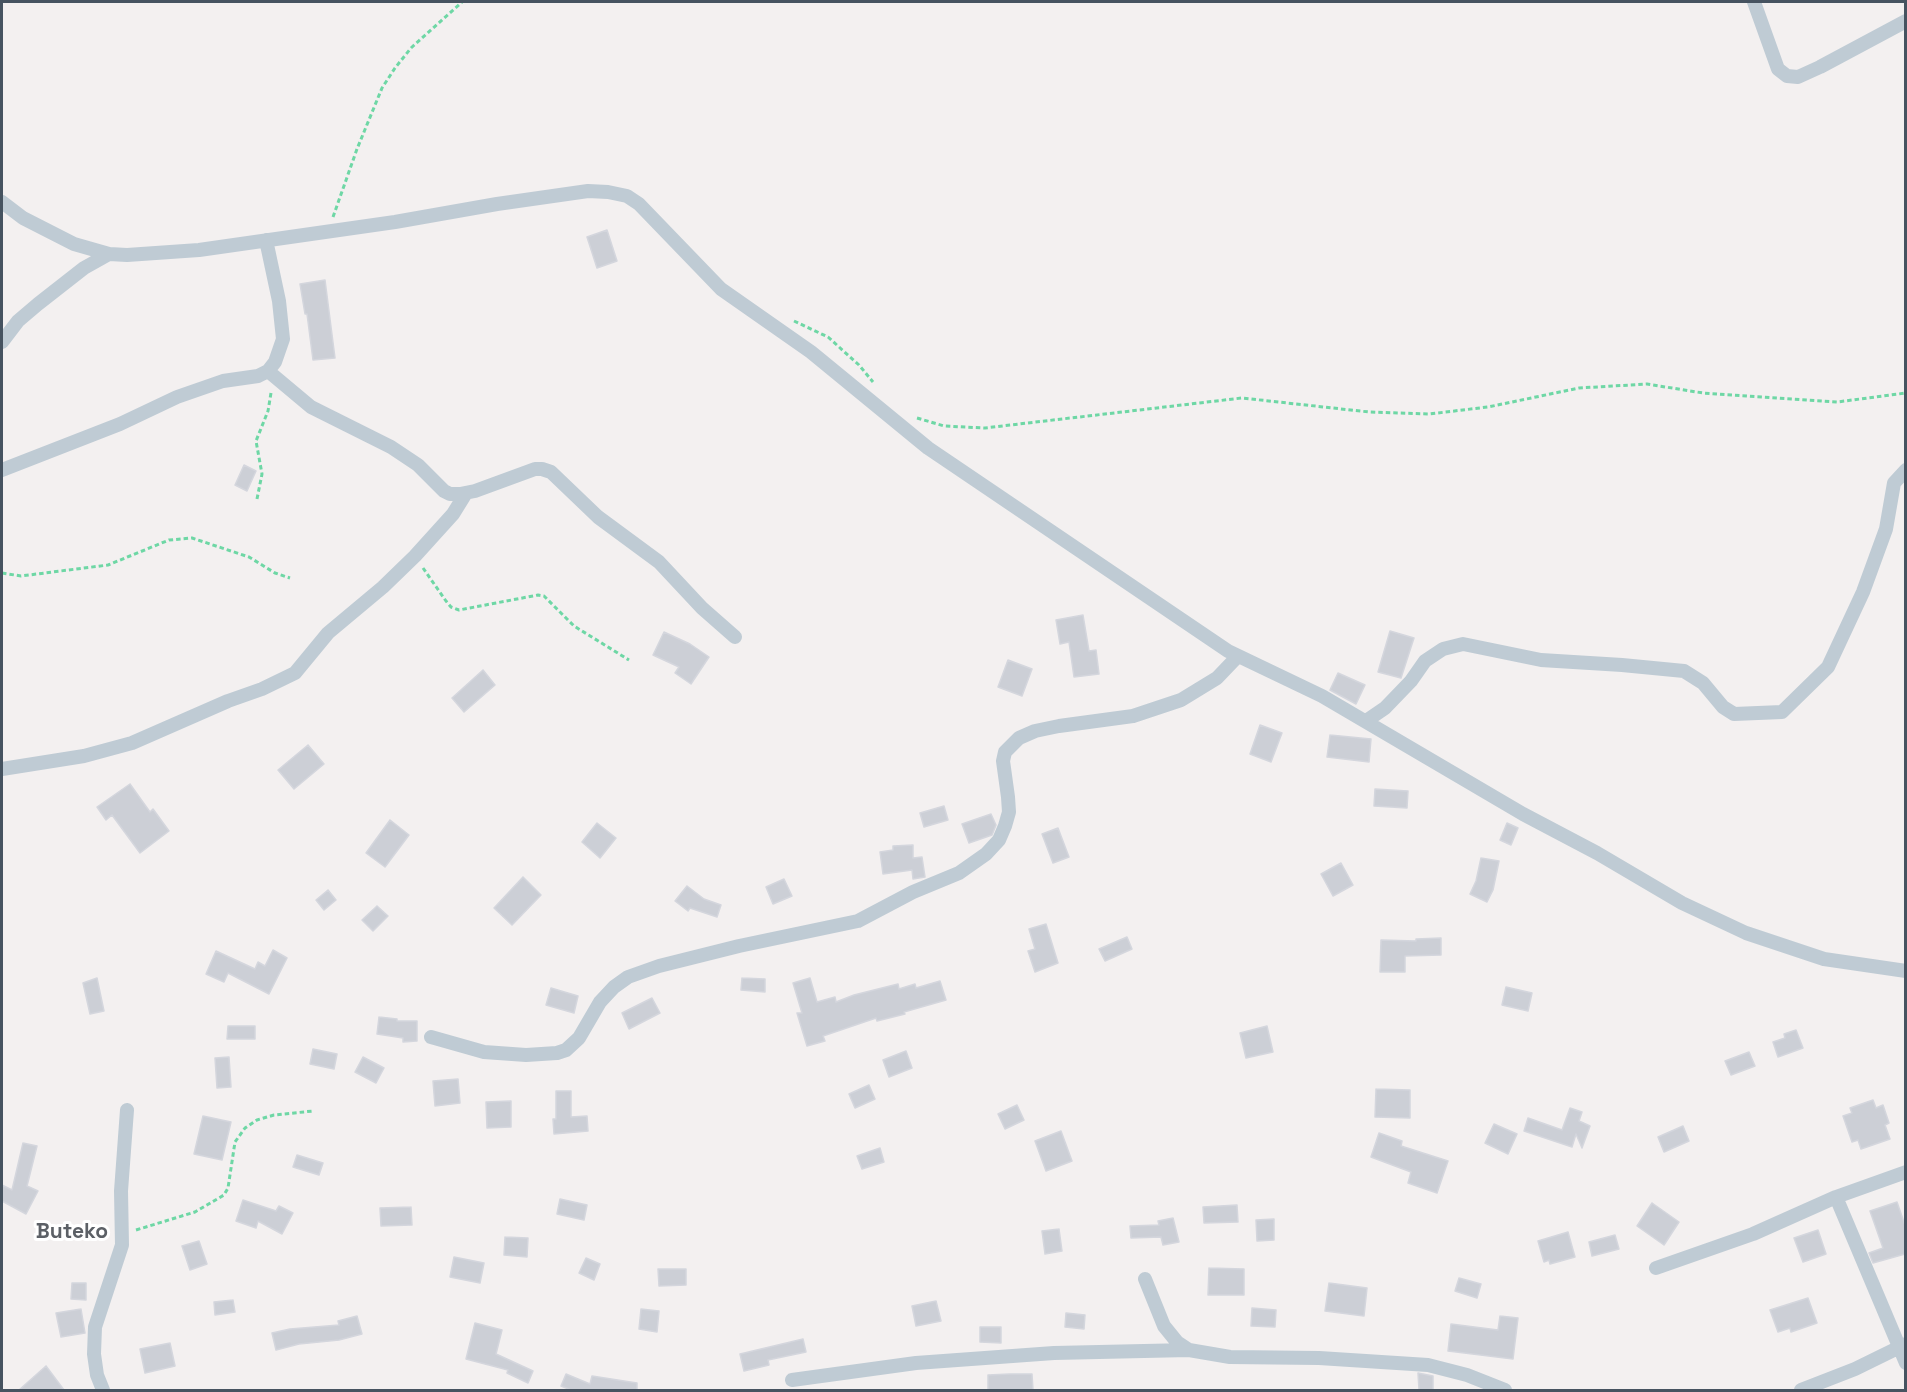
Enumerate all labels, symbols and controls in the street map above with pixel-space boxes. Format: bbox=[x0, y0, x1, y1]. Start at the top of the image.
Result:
district label: Buteko bbox=[36, 1219, 108, 1245]

